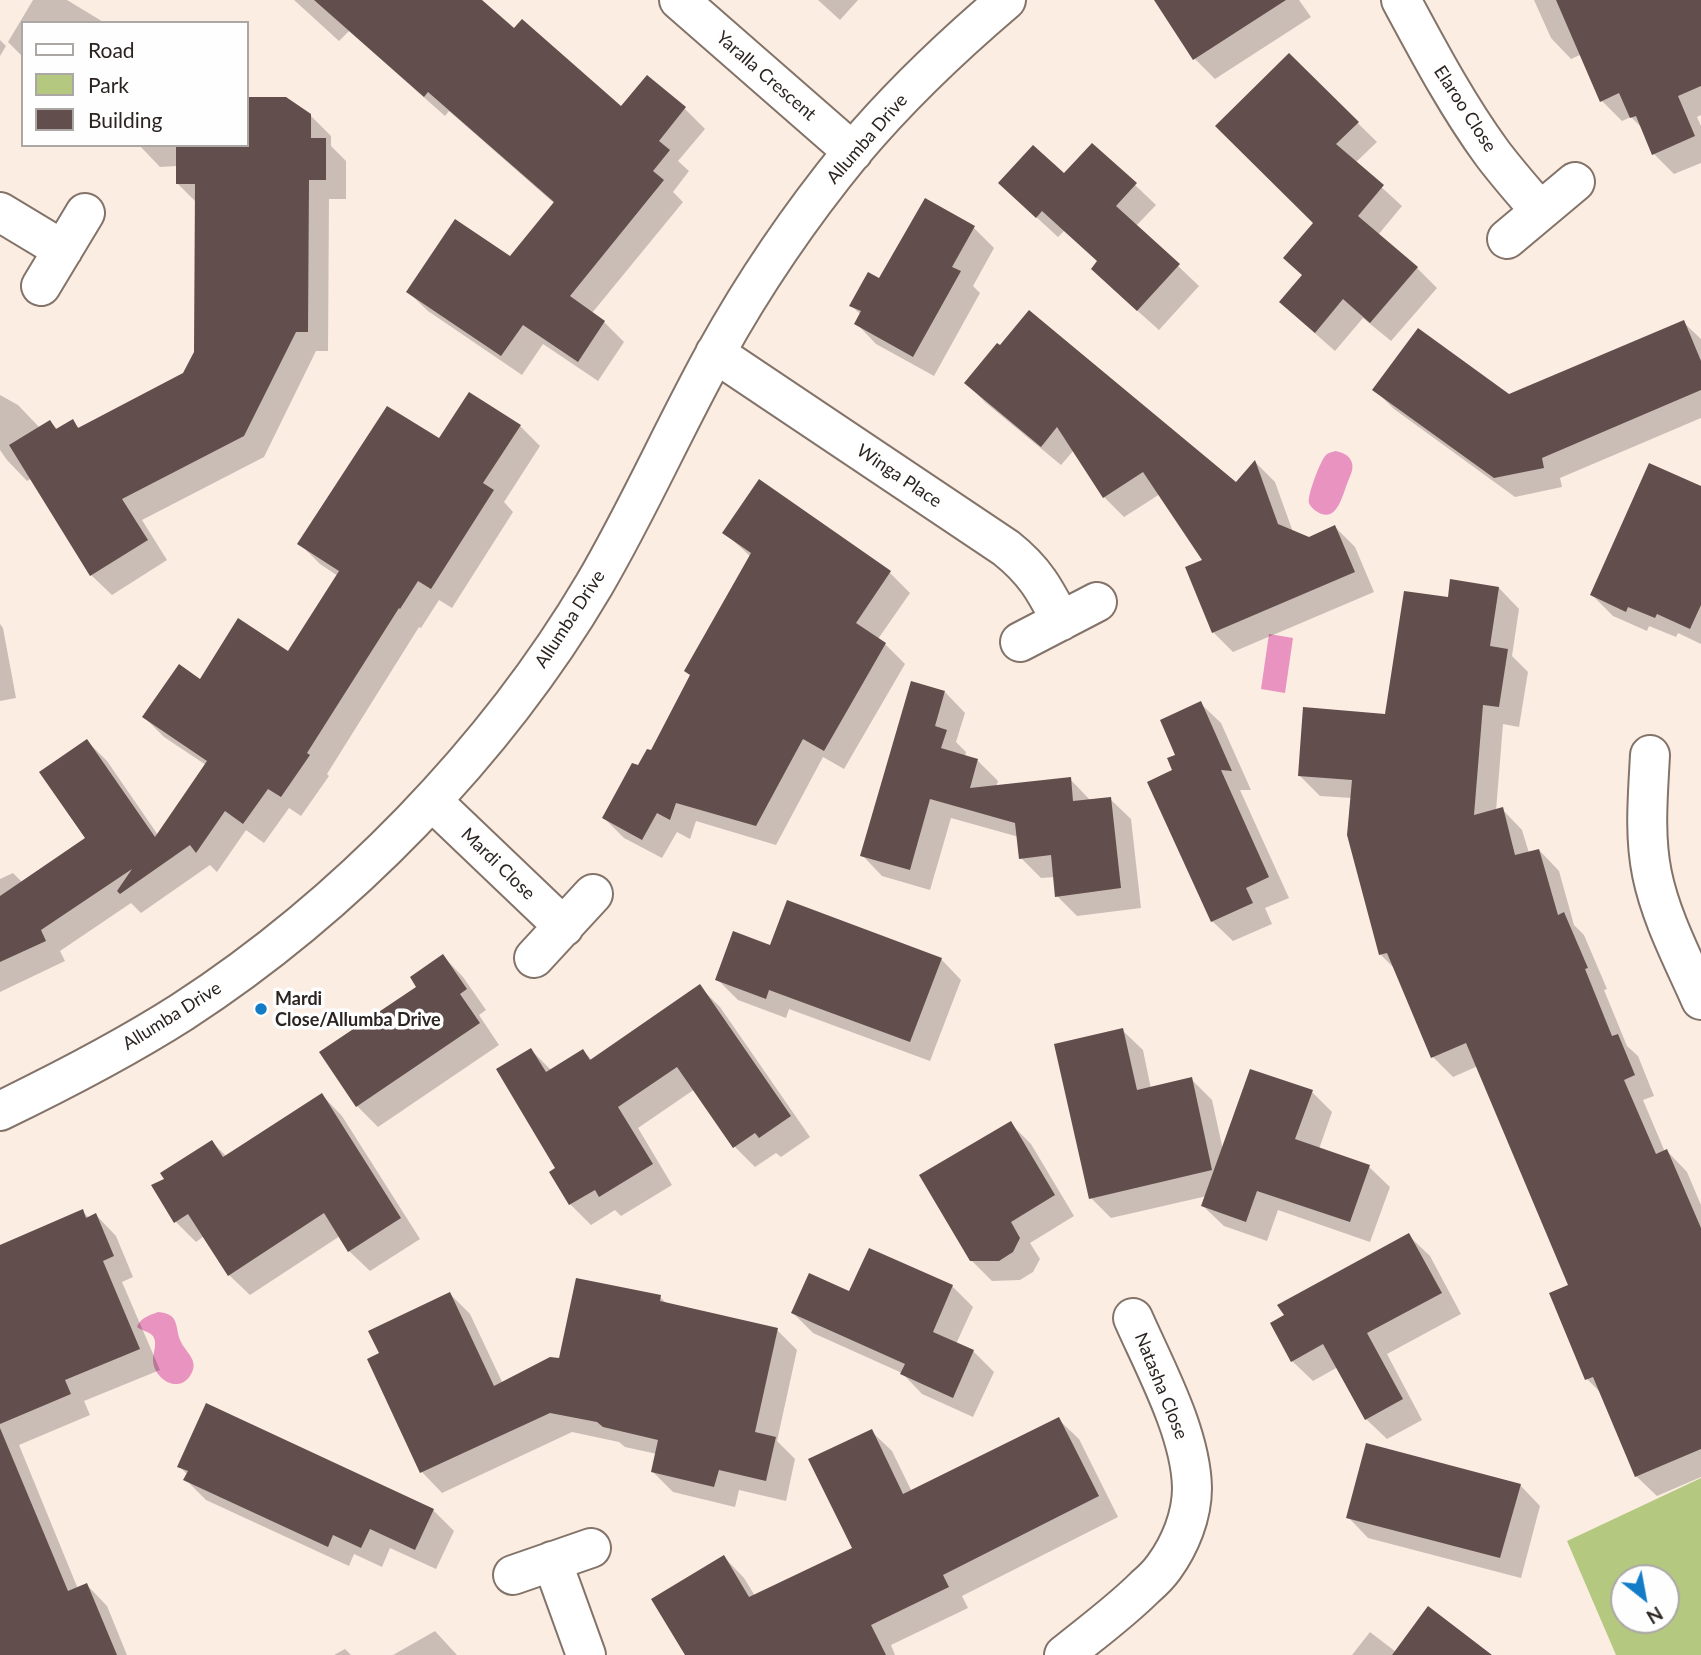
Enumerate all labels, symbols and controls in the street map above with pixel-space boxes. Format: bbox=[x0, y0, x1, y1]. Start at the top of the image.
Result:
legend bbox=[21, 21, 248, 147]
street label: Yaralla Crescent bbox=[712, 27, 820, 125]
text: Road bbox=[88, 37, 135, 62]
street label: Elaroo Close bbox=[1429, 62, 1501, 156]
text: Park bbox=[88, 72, 129, 97]
street label: Allumba Drive bbox=[822, 90, 912, 188]
text: Building bbox=[88, 107, 163, 132]
street label: Winga Place bbox=[852, 440, 946, 512]
street label: Allumba Drive bbox=[530, 566, 610, 672]
street label: Mardi Close bbox=[457, 823, 539, 905]
street label: Allumba Drive bbox=[119, 977, 225, 1055]
place label: Mardi Close/Allumba Drive bbox=[275, 988, 441, 1030]
marker: Mardi Close/Allumba Drive bbox=[253, 1001, 269, 1017]
street label: Natasha Close bbox=[1130, 1330, 1192, 1442]
north arrow bbox=[1610, 1564, 1680, 1634]
text: N bbox=[1643, 1602, 1667, 1629]

